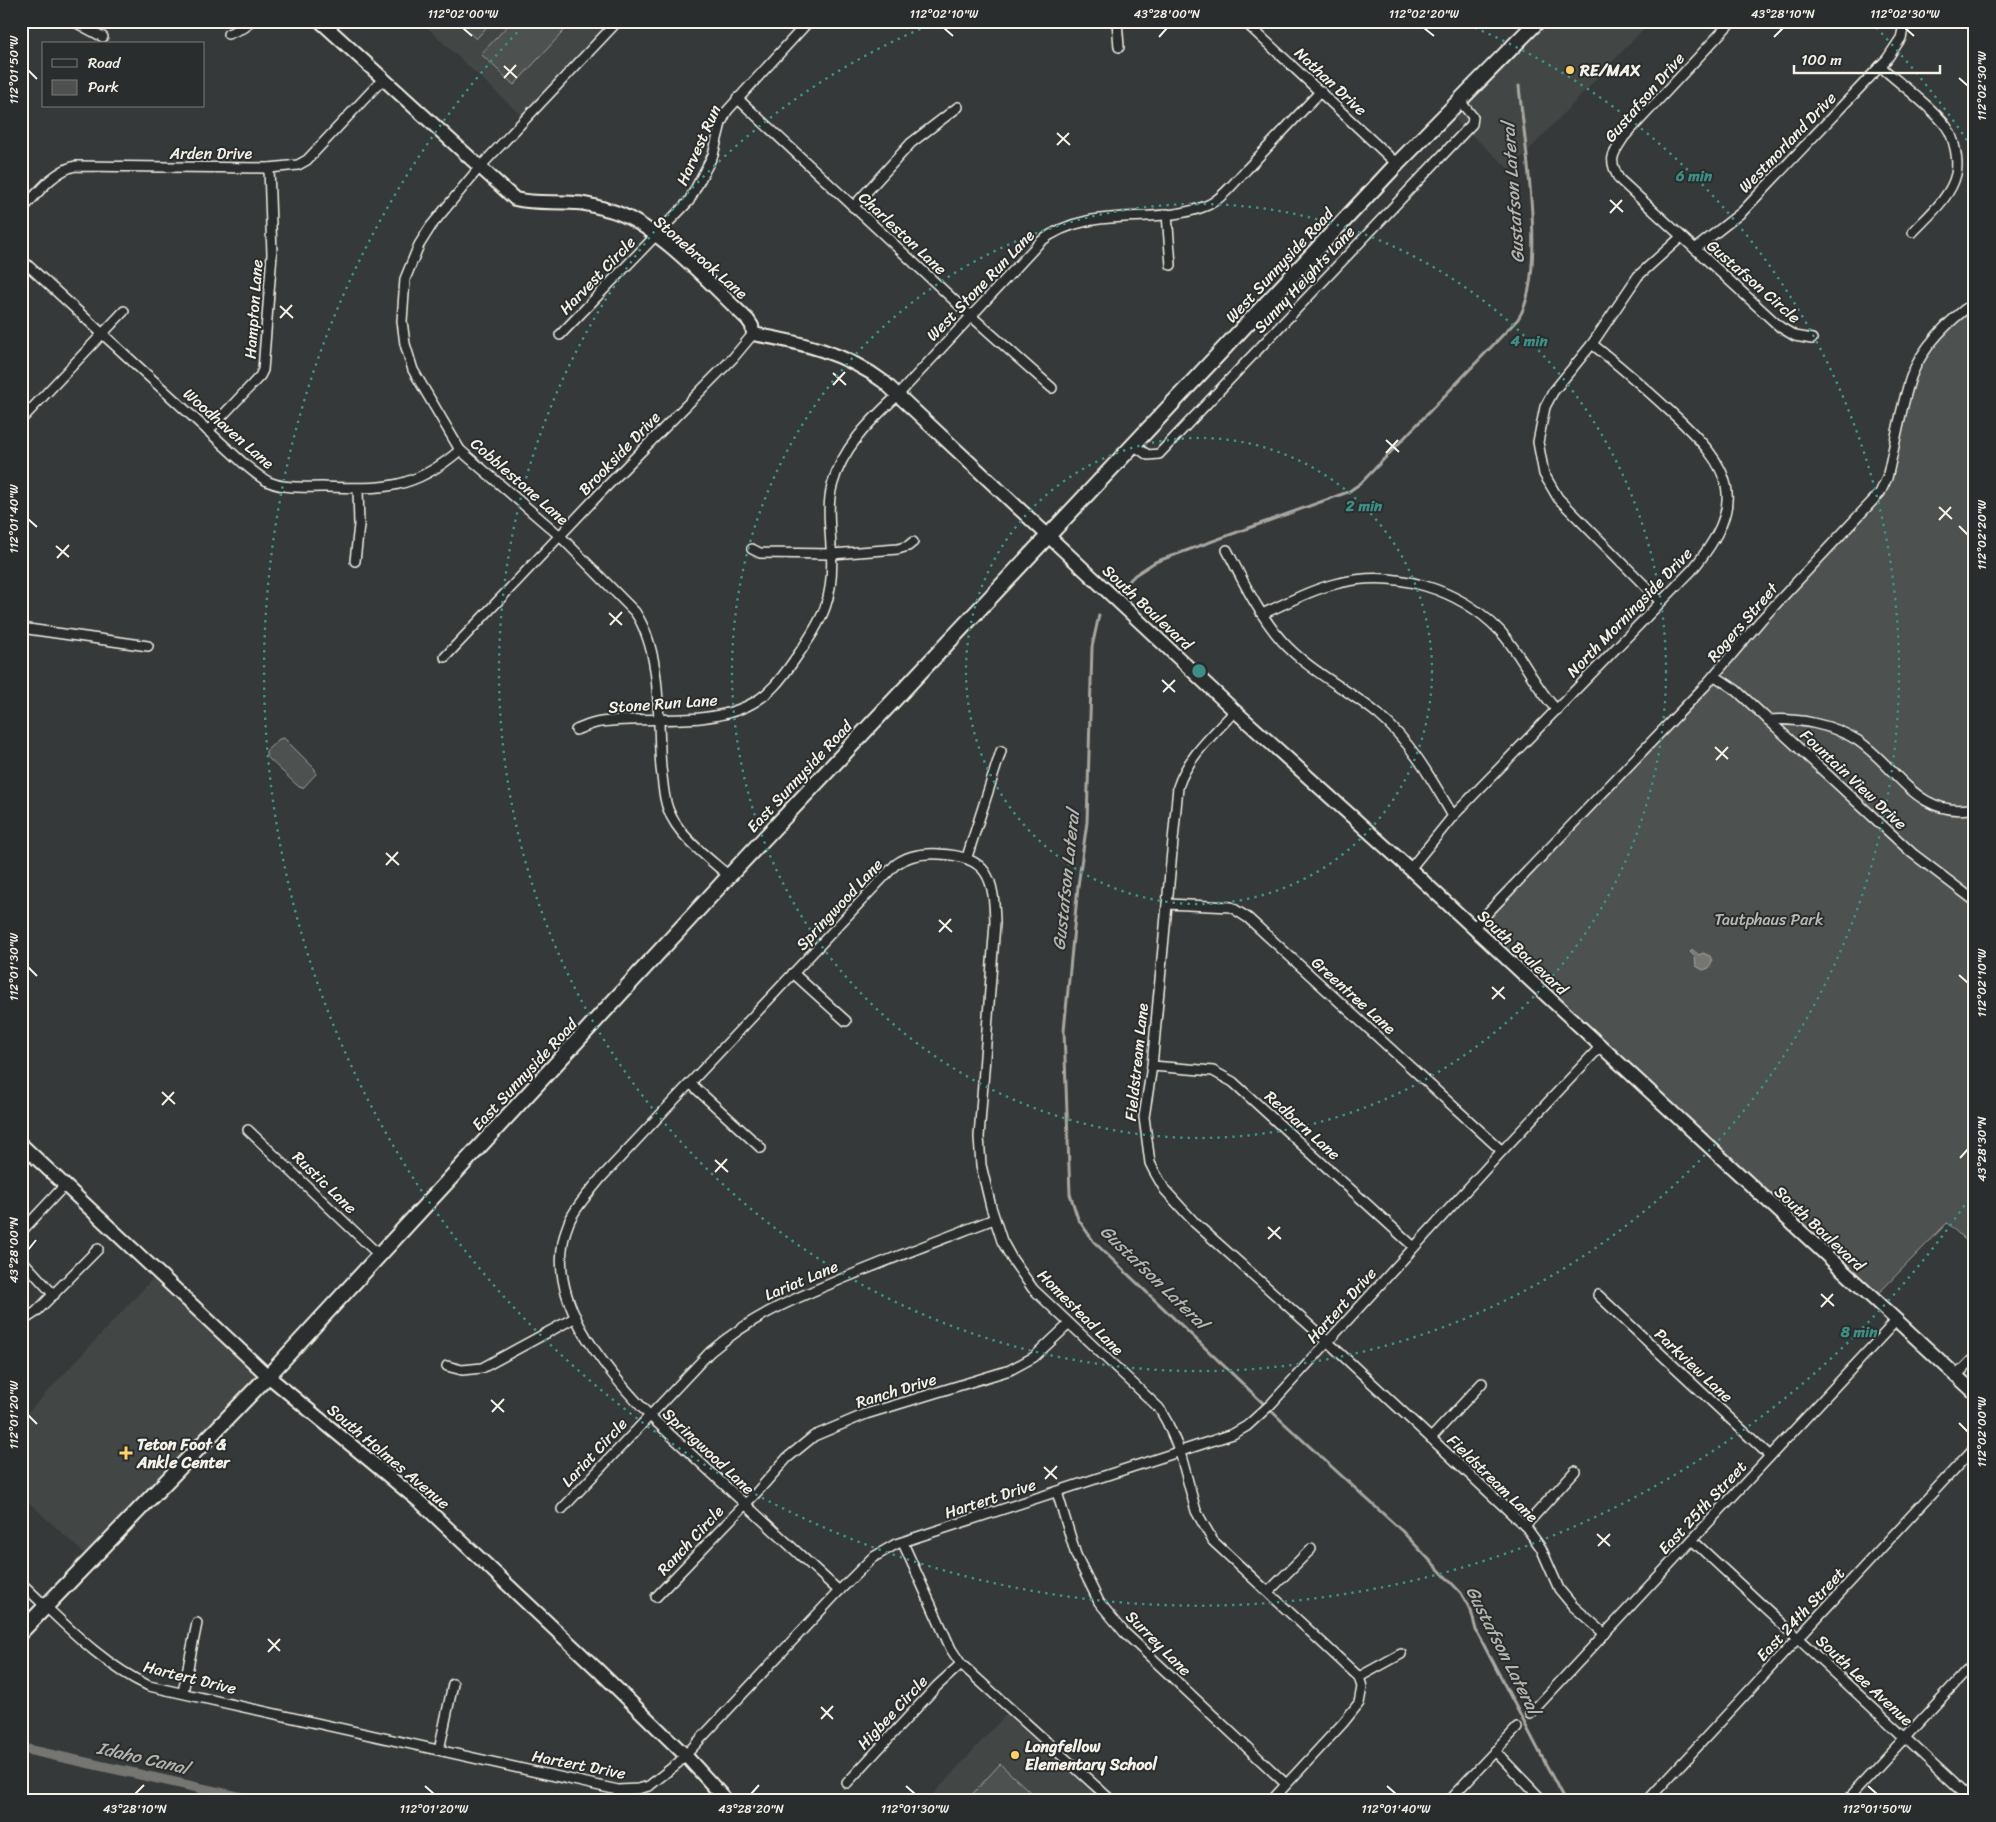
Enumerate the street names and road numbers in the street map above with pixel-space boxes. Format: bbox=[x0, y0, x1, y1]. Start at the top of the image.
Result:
street label: Nathan Drive bbox=[1287, 40, 1374, 123]
street label: Gustafson Drive bbox=[1597, 45, 1692, 149]
street label: Westmorland Drive bbox=[1731, 85, 1844, 200]
street label: Harvest Run bbox=[668, 100, 729, 190]
street label: Arden Drive bbox=[169, 139, 252, 168]
street label: Charleston Lane bbox=[851, 184, 954, 283]
street label: West Sunnyside Road bbox=[1218, 200, 1342, 330]
street label: Stonebrook Lane bbox=[647, 208, 755, 307]
street label: Sunny Heights Lane bbox=[1246, 219, 1362, 340]
street label: West Stone Run Lane bbox=[919, 222, 1042, 348]
street label: Harvest Circle bbox=[552, 229, 643, 322]
street label: Gustafson Circle bbox=[1700, 232, 1808, 331]
street label: Hampton Lane bbox=[236, 258, 271, 360]
street label: Woodhaven Lane bbox=[176, 380, 281, 477]
street label: Brookside Drive bbox=[571, 404, 668, 503]
street label: Cobblestone Lane bbox=[464, 430, 576, 533]
street label: North Morningside Drive bbox=[1559, 540, 1700, 684]
street label: South Boulevard bbox=[1095, 557, 1201, 659]
street label: Rogers Street bbox=[1699, 575, 1786, 669]
street label: Stone Run Lane bbox=[607, 685, 719, 722]
street label: East Sunnyside Road bbox=[739, 712, 861, 840]
street label: Fountain View Drive bbox=[1793, 722, 1914, 837]
street label: Springwood Lane bbox=[788, 851, 890, 957]
street label: South Boulevard bbox=[1470, 902, 1576, 1004]
street label: Greentree Lane bbox=[1304, 949, 1403, 1042]
street label: Fieldstream Lane bbox=[1116, 1001, 1157, 1122]
street label: East Sunnyside Road bbox=[464, 1010, 586, 1138]
street label: Redbarn Lane bbox=[1258, 1083, 1348, 1168]
street label: Rustic Lane bbox=[285, 1144, 364, 1221]
street label: South Boulevard bbox=[1767, 1178, 1873, 1280]
street label: Lariat Lane bbox=[760, 1252, 843, 1309]
street label: Hartert Drive bbox=[1299, 1260, 1384, 1350]
street label: Homestead Lane bbox=[1030, 1262, 1131, 1363]
street label: Parkview Lane bbox=[1647, 1321, 1740, 1410]
street label: Ranch Drive bbox=[852, 1364, 940, 1416]
street label: South Holmes Avenue bbox=[320, 1396, 457, 1517]
street label: Springwood Lane bbox=[656, 1400, 762, 1502]
street label: Lariat Circle bbox=[554, 1411, 635, 1494]
street label: Fieldstream Lane bbox=[1440, 1427, 1546, 1530]
street label: East 25th Street bbox=[1651, 1453, 1754, 1561]
street label: Hartert Drive bbox=[940, 1470, 1040, 1527]
street label: Ranch Circle bbox=[650, 1498, 731, 1582]
street label: East 24th Street bbox=[1749, 1560, 1852, 1668]
street label: Surrey Lane bbox=[1118, 1603, 1199, 1684]
street label: South Lee Avenue bbox=[1809, 1627, 1920, 1734]
street label: Hartert Drive bbox=[140, 1652, 240, 1703]
street label: Higbee Circle bbox=[850, 1668, 935, 1757]
street label: Hartert Drive bbox=[529, 1741, 628, 1788]

